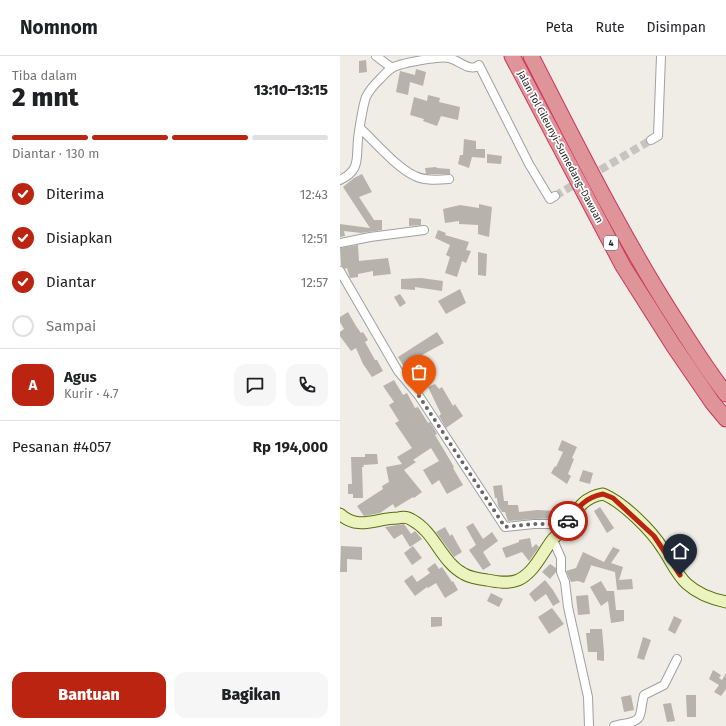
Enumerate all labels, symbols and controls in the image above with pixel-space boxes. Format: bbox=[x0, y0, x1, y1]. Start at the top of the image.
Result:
text: Nomnom bbox=[20, 16, 98, 39]
text: Peta bbox=[546, 19, 573, 36]
text: Rute bbox=[595, 19, 625, 36]
text: Disimpan bbox=[647, 19, 706, 36]
text: Tiba dalam bbox=[12, 68, 77, 83]
street label: Jalan Tol Cileunyi–Sumedang–Dawuan bbox=[515, 69, 605, 225]
text: 13:10–13:15 bbox=[254, 81, 328, 99]
text: 2 mnt bbox=[12, 82, 79, 113]
text: Diantar · 130 m bbox=[12, 146, 99, 161]
icon: check bbox=[12, 183, 34, 205]
text: Diterima bbox=[46, 185, 104, 203]
text: 12:43 bbox=[300, 187, 328, 202]
icon: check bbox=[12, 227, 34, 249]
text: Disiapkan bbox=[46, 229, 113, 247]
text: 12:51 bbox=[301, 231, 328, 246]
road number: 4 bbox=[604, 236, 618, 250]
icon: check bbox=[12, 271, 34, 293]
text: Diantar bbox=[46, 273, 96, 291]
text: 12:57 bbox=[301, 275, 328, 290]
text: Sampai bbox=[46, 317, 96, 335]
pin bbox=[402, 355, 436, 396]
icon: bag bbox=[408, 361, 430, 383]
button: chat bbox=[234, 364, 276, 406]
button: phone bbox=[286, 364, 328, 406]
text: Agus bbox=[64, 368, 97, 386]
text: A bbox=[29, 376, 37, 394]
text: Kurir · 4.7 bbox=[64, 386, 119, 401]
text: Pesanan #4057 bbox=[12, 438, 111, 456]
text: Rp 194,000 bbox=[253, 438, 328, 456]
courier bbox=[548, 501, 588, 541]
icon: car bbox=[557, 510, 579, 532]
pin bbox=[663, 534, 697, 575]
icon: home bbox=[669, 540, 691, 562]
button: Bantuan bbox=[12, 672, 166, 718]
button: Bagikan bbox=[174, 672, 328, 718]

